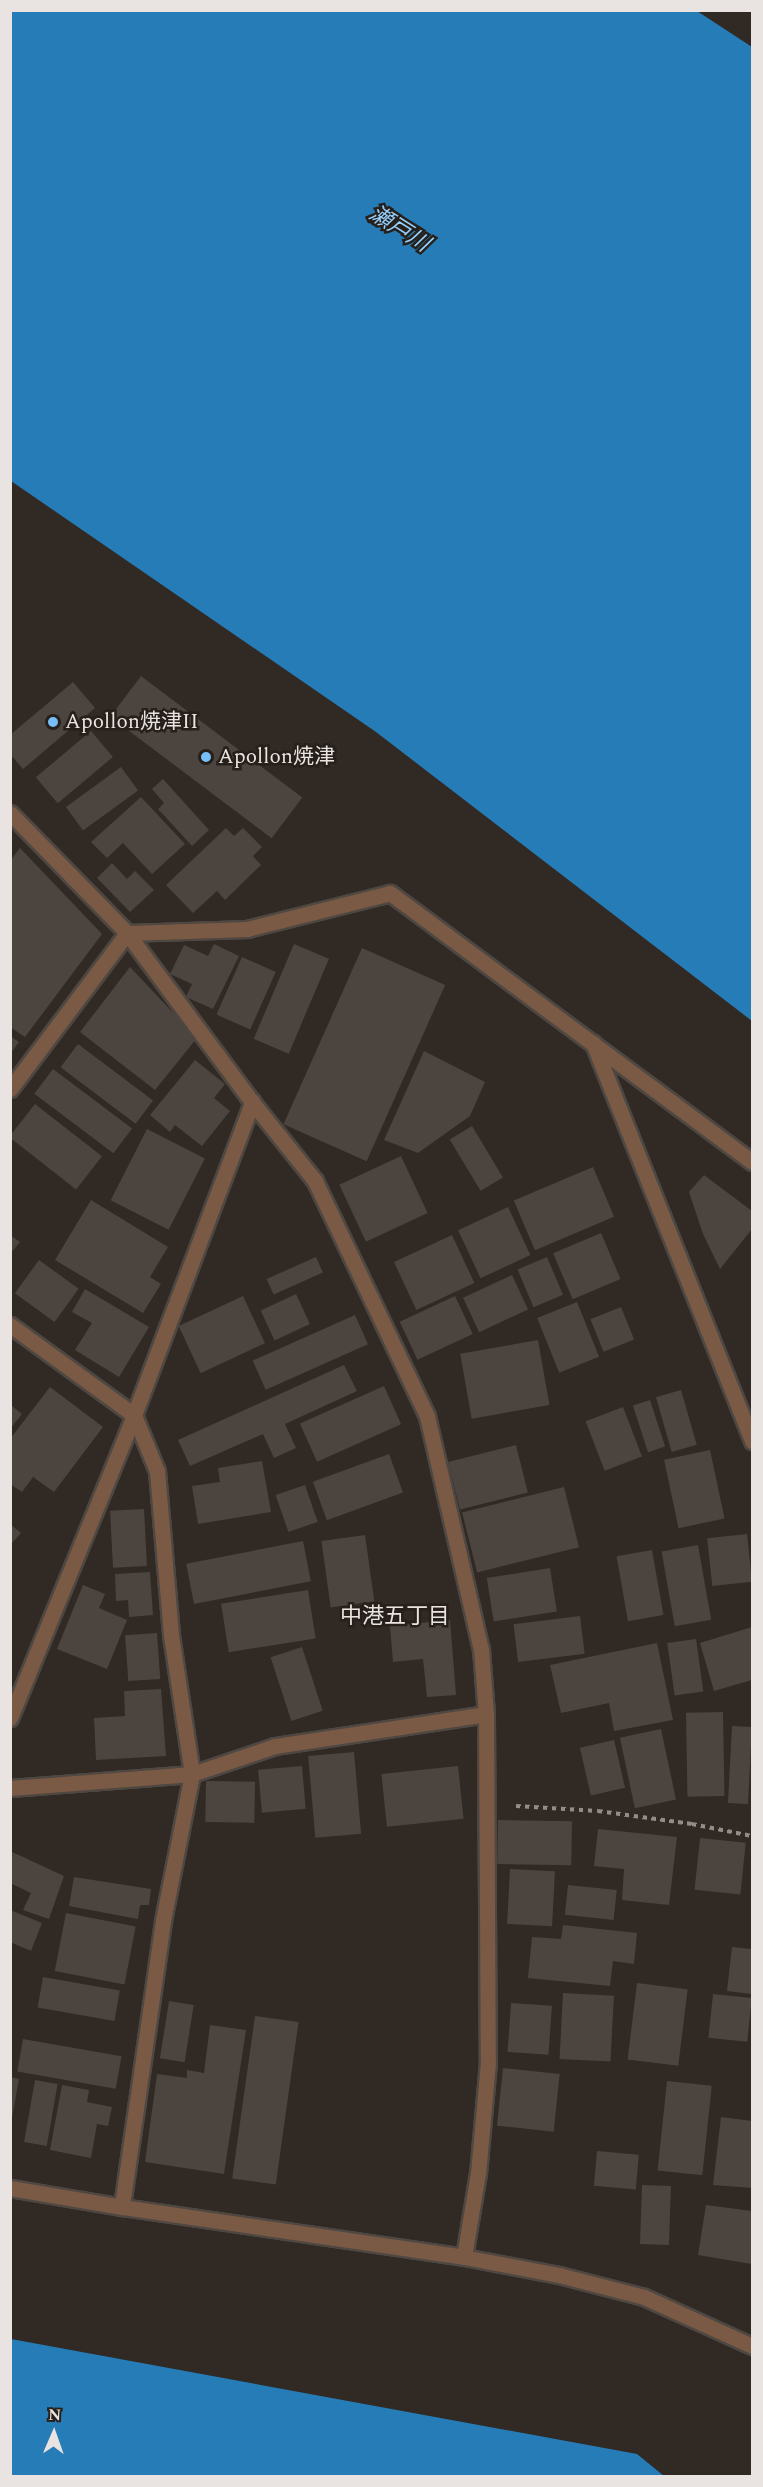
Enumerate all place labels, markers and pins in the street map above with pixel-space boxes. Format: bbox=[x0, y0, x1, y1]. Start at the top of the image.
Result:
place label: Apollon焼津II bbox=[65, 709, 198, 735]
marker: Apollon焼津II bbox=[46, 715, 60, 729]
place label: Apollon焼津 bbox=[218, 744, 335, 770]
marker: Apollon焼津 bbox=[199, 750, 213, 764]

